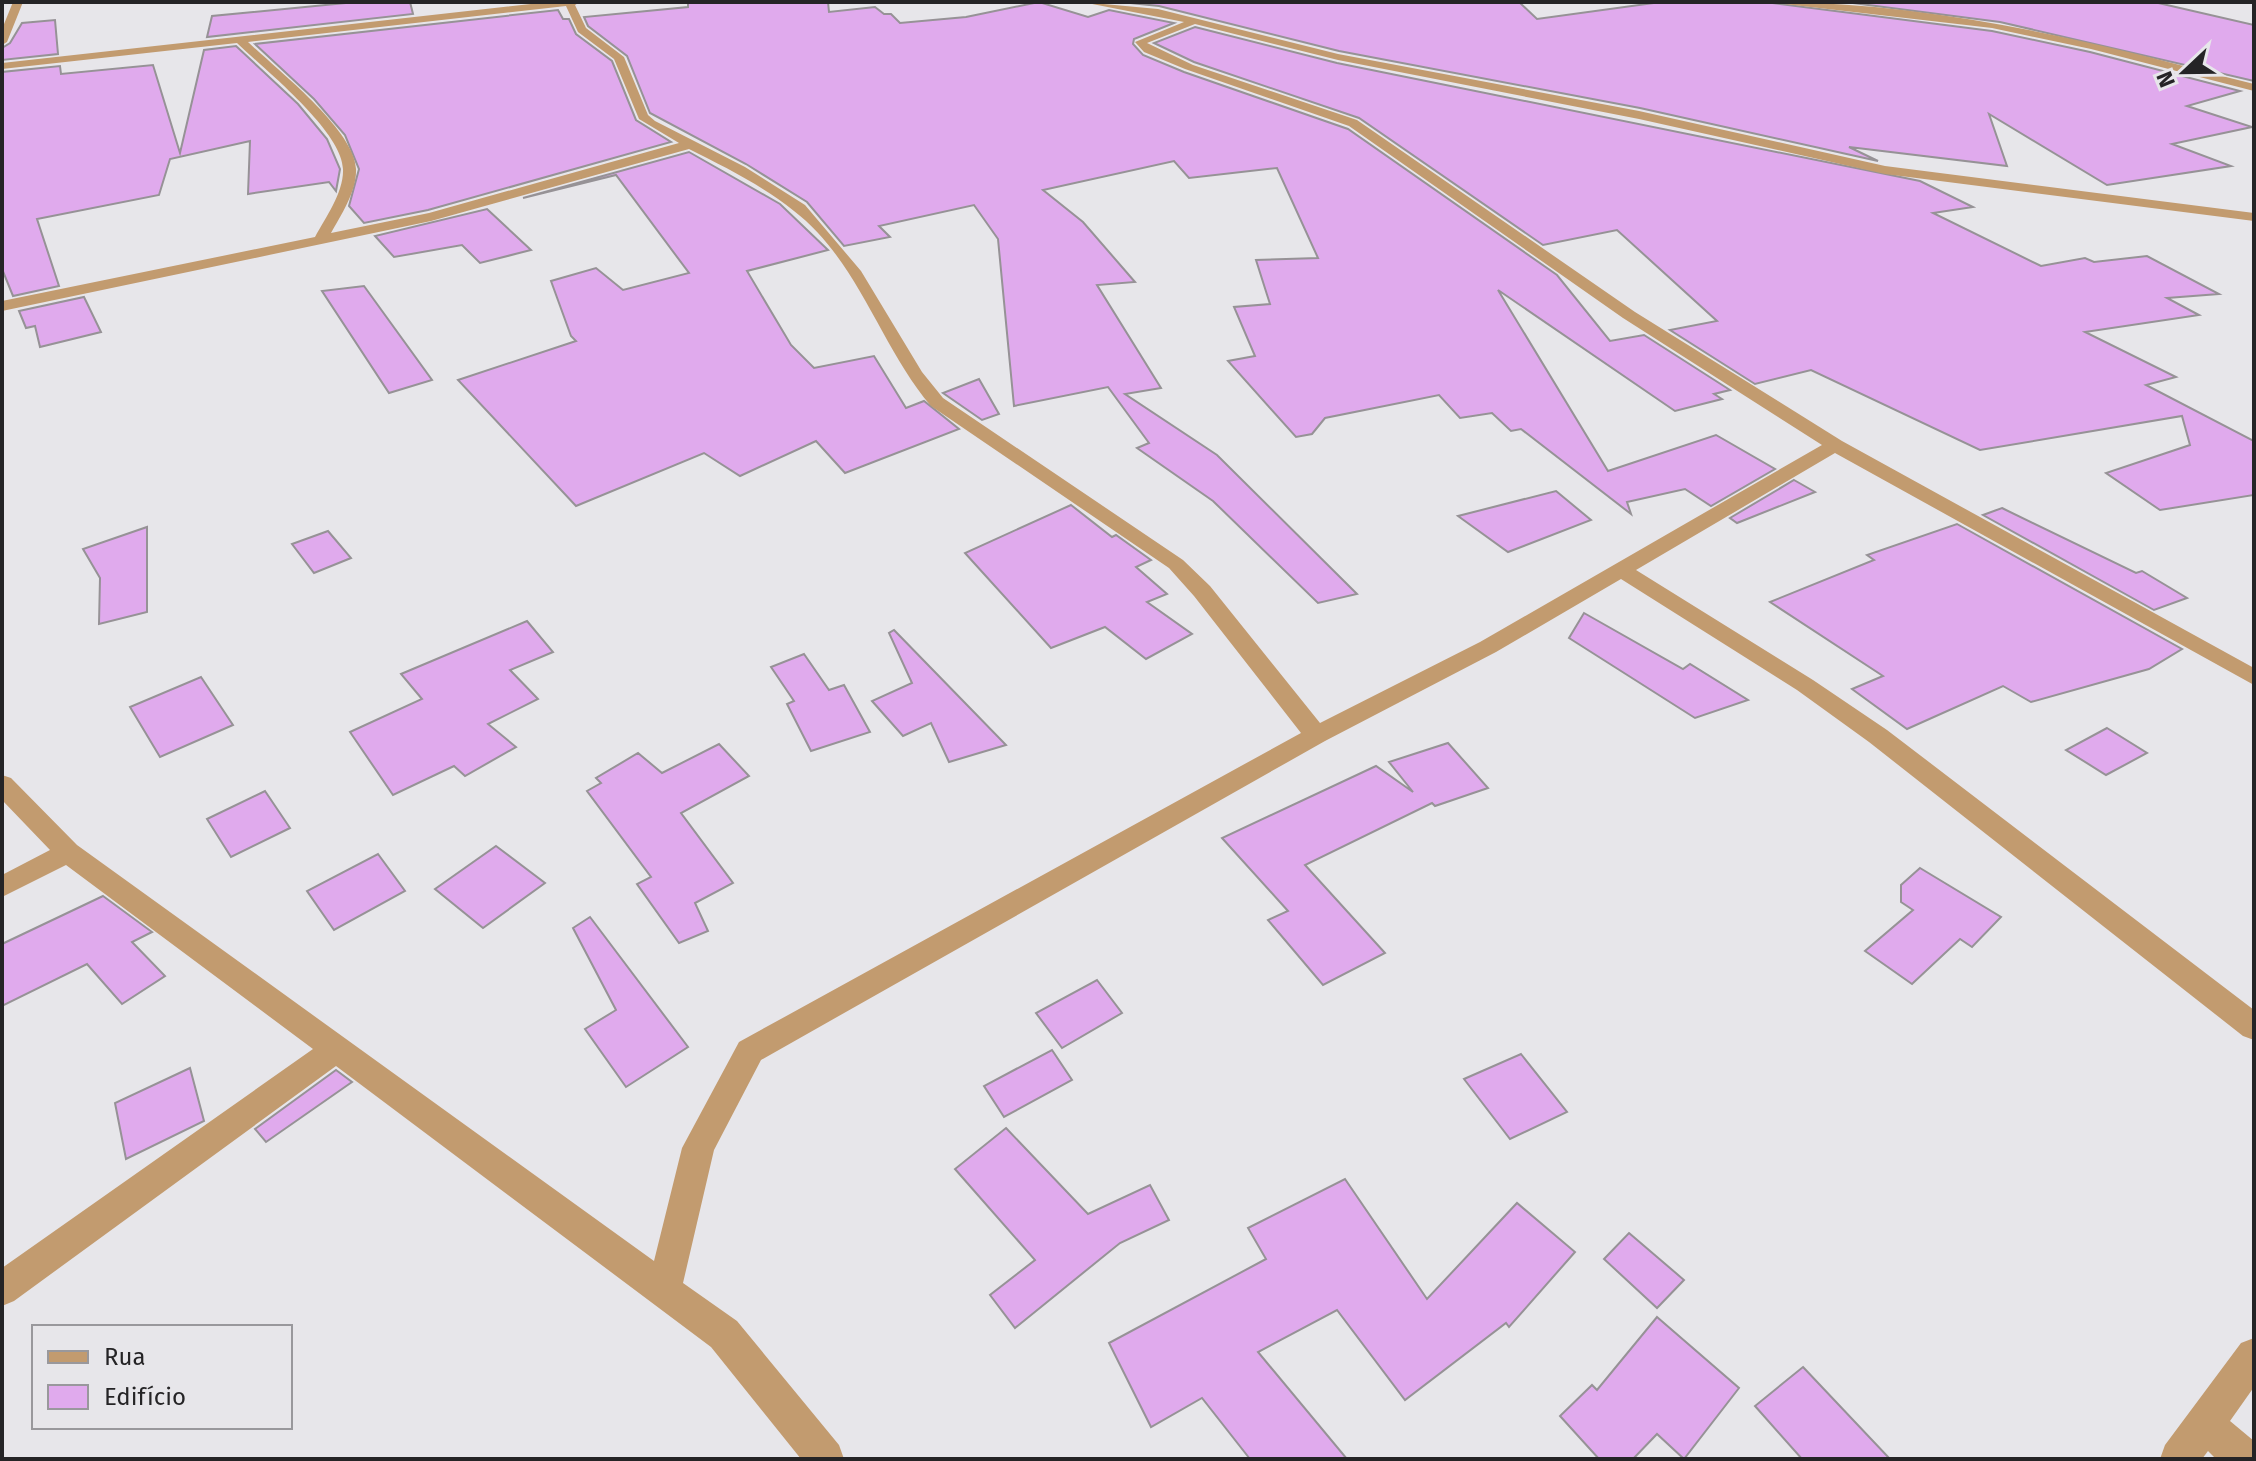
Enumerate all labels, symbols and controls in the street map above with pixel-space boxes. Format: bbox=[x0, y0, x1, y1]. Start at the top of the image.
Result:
north arrow bbox=[2144, 32, 2224, 112]
text: N bbox=[2151, 67, 2181, 91]
legend bbox=[32, 1325, 292, 1429]
text: Rua bbox=[104, 1343, 146, 1371]
text: Edifício bbox=[104, 1383, 186, 1411]

